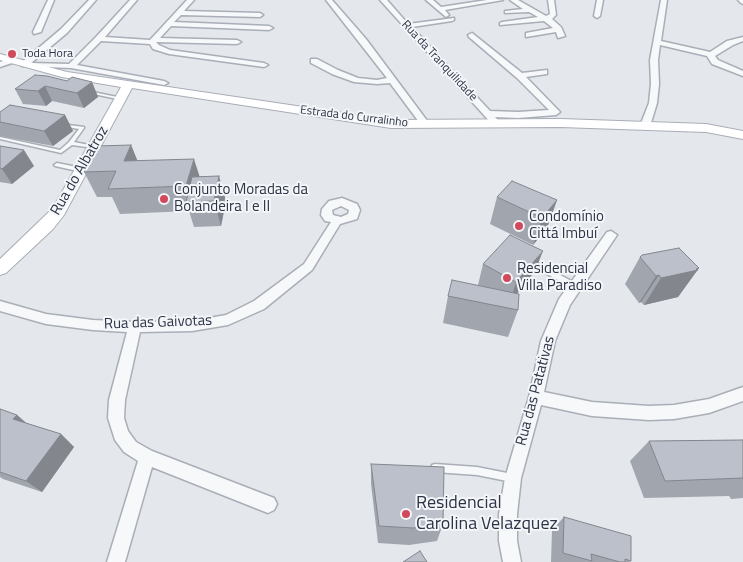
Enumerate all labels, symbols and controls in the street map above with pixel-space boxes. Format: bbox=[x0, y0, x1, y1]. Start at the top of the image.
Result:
street label: Rua da Tranquilidade bbox=[398, 18, 480, 104]
place label: Toda Hora bbox=[22, 47, 73, 61]
marker: Toda Hora bbox=[6, 48, 18, 60]
street label: Estrada do Curralinho bbox=[299, 103, 409, 131]
street label: Rua do Albatroz bbox=[47, 123, 113, 219]
place label: Conjunto Moradas da Bolandeira I e II bbox=[174, 181, 308, 216]
marker: Conjunto Moradas da Bolandeira I e II bbox=[158, 193, 170, 205]
place label: Condomínio Cittá Imbuí bbox=[529, 208, 604, 243]
marker: Condomínio Cittá Imbuí bbox=[513, 220, 525, 232]
place label: Residencial Villa Paradiso bbox=[517, 260, 602, 295]
marker: Residencial Villa Paradiso bbox=[501, 272, 513, 284]
street label: Rua das Gaivotas bbox=[104, 312, 212, 334]
street label: Rua das Patativas bbox=[513, 334, 559, 448]
place label: Residencial Carolina Velazquez bbox=[416, 493, 558, 536]
marker: Residencial Carolina Velazquez bbox=[400, 508, 412, 520]

